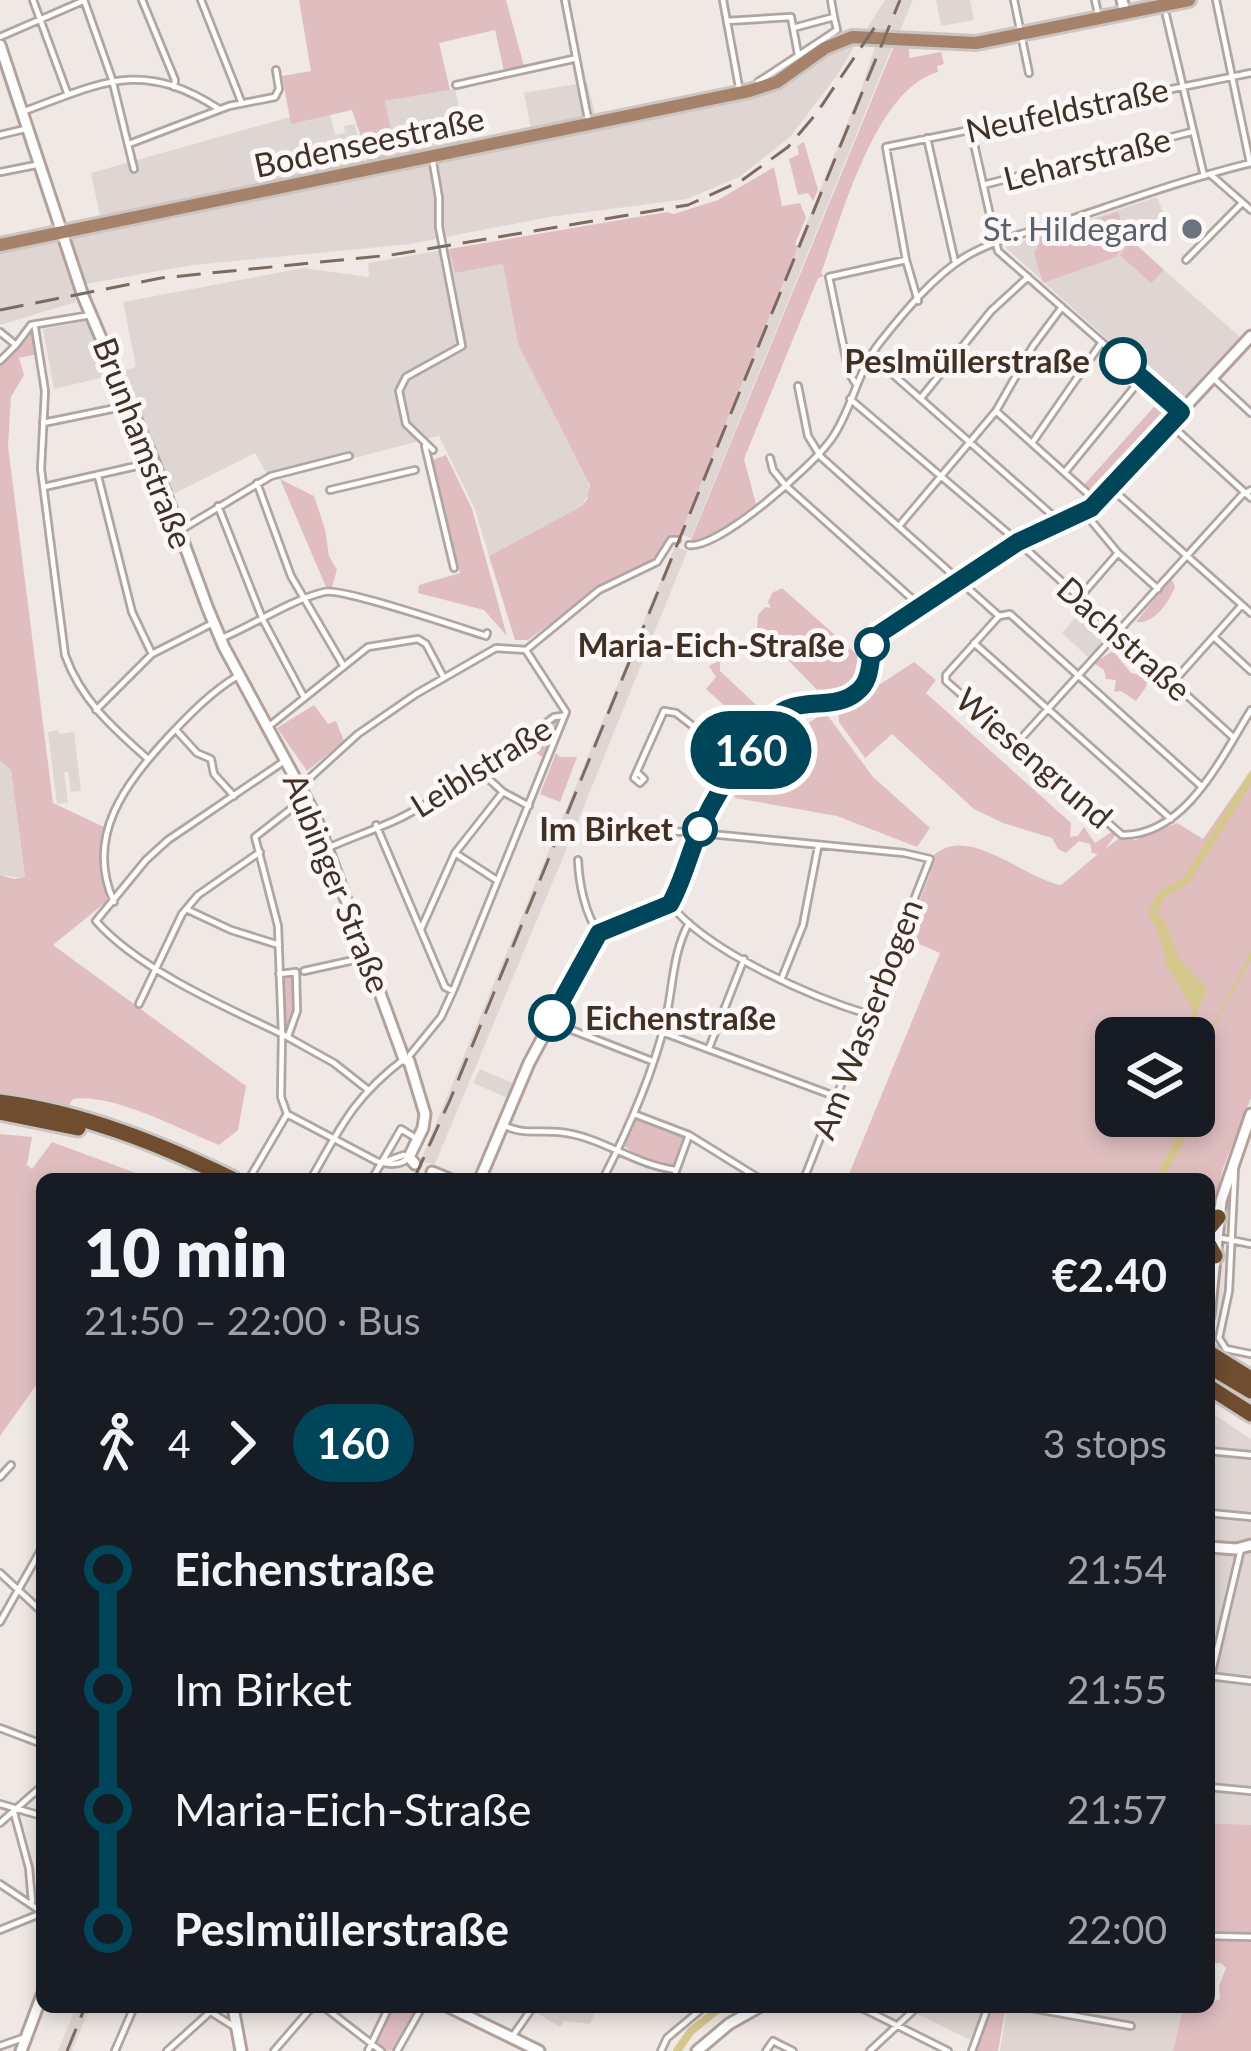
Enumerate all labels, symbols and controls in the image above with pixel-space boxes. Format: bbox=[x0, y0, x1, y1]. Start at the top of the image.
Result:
street label: Neufeldstraße bbox=[962, 68, 1172, 150]
street label: Bodenseestraße bbox=[250, 97, 487, 185]
street label: Leharstraße bbox=[999, 118, 1174, 198]
place label: St. Hildegard bbox=[983, 208, 1168, 248]
marker: St. Hildegard bbox=[1179, 216, 1205, 242]
street label: Brunhamstraße bbox=[85, 332, 202, 554]
marker: Peslmüllerstraße bbox=[1101, 339, 1145, 383]
place label: Peslmüllerstraße bbox=[844, 340, 1090, 380]
street label: Dachstraße bbox=[1050, 568, 1200, 709]
place label: Maria-Eich-Straße bbox=[578, 624, 845, 664]
marker: Maria-Eich-Straße bbox=[856, 629, 888, 661]
street label: Wiesengrund bbox=[948, 679, 1121, 836]
street label: Leiblstraße bbox=[403, 707, 558, 825]
line badge: 160 bbox=[682, 711, 820, 789]
text: 160 bbox=[714, 725, 788, 775]
street label: Aubinger Straße bbox=[276, 767, 400, 998]
place label: Im Birket bbox=[539, 808, 674, 848]
marker: Im Birket bbox=[684, 813, 716, 845]
street label: Am Wasserbogen bbox=[802, 893, 930, 1144]
marker: Eichenstraße bbox=[530, 996, 574, 1040]
place label: Eichenstraße bbox=[585, 997, 776, 1037]
map controls bbox=[1095, 1017, 1215, 1137]
button: layers bbox=[1095, 1017, 1215, 1137]
text: 10 min bbox=[84, 1212, 287, 1291]
text: €2.40 bbox=[1052, 1248, 1167, 1302]
text: 21:50 – 22:00 · Bus bbox=[84, 1297, 421, 1343]
icon: walk bbox=[84, 1410, 150, 1476]
icon: forward bbox=[209, 1410, 275, 1476]
text: 160 bbox=[317, 1418, 390, 1468]
text: 4 bbox=[168, 1420, 191, 1466]
text: 3 stops bbox=[1043, 1420, 1167, 1466]
text: Eichenstraße bbox=[174, 1542, 435, 1596]
text: 21:54 bbox=[1067, 1546, 1167, 1592]
text: Im Birket bbox=[174, 1662, 352, 1716]
text: 21:55 bbox=[1067, 1666, 1167, 1712]
text: Maria-Eich-Straße bbox=[174, 1782, 532, 1836]
text: 21:57 bbox=[1067, 1786, 1167, 1832]
text: Peslmüllerstraße bbox=[174, 1902, 509, 1956]
text: 22:00 bbox=[1067, 1906, 1167, 1952]

